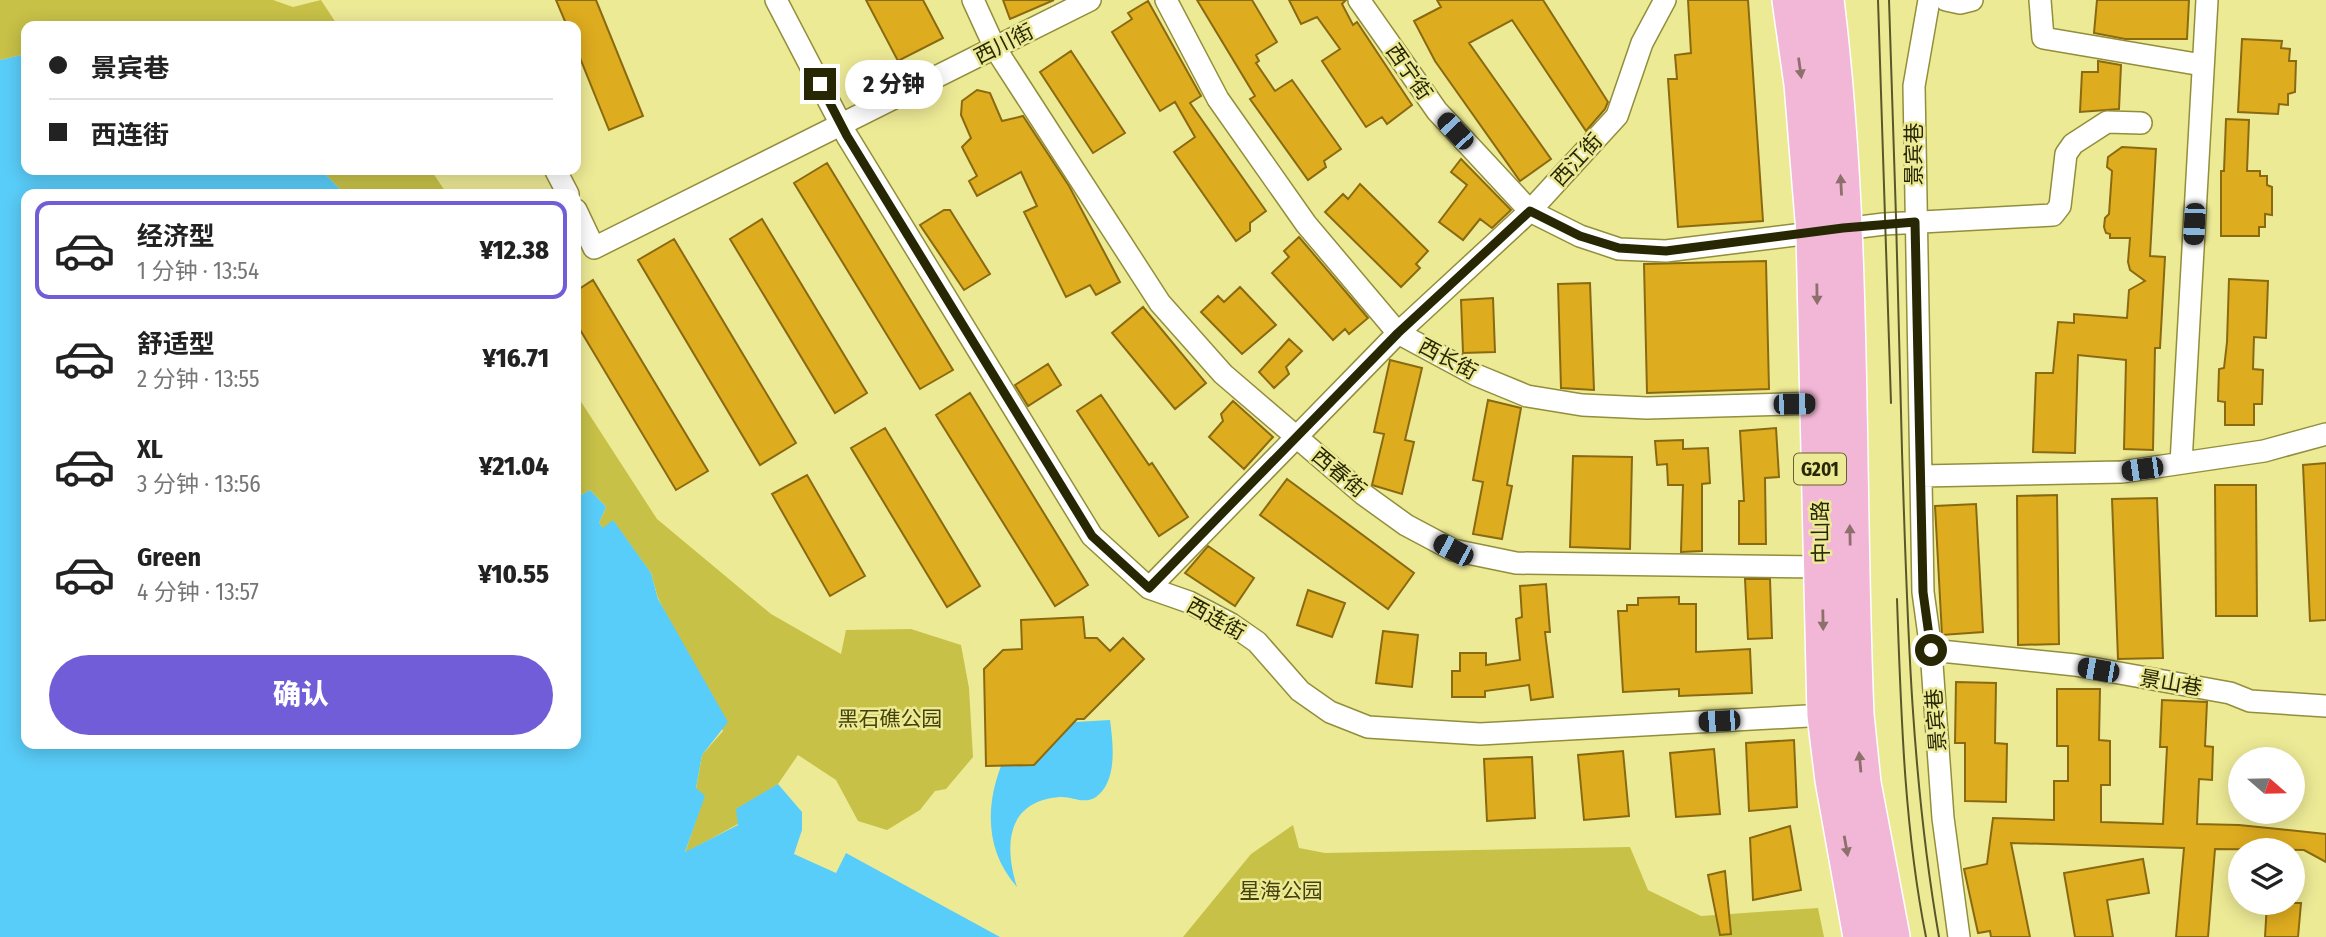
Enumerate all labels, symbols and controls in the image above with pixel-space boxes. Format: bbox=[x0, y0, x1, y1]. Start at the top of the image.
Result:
street label: 西川街 bbox=[970, 18, 1038, 70]
street label: 西宁街 bbox=[1380, 39, 1438, 105]
text: 景宾巷 bbox=[91, 53, 169, 84]
one-way arrow bbox=[1795, 57, 1806, 79]
callout: 2 分钟 bbox=[844, 60, 942, 108]
route end bbox=[804, 68, 836, 100]
text: 2 分钟 bbox=[863, 70, 925, 98]
car bbox=[1433, 108, 1478, 154]
text: 西连街 bbox=[91, 120, 169, 151]
street label: 景宾巷 bbox=[1901, 123, 1927, 186]
street label: 西江街 bbox=[1546, 128, 1608, 192]
one-way arrow bbox=[1835, 174, 1846, 196]
car bbox=[2183, 202, 2206, 246]
icon: car bbox=[53, 219, 116, 282]
text: 经济型 bbox=[137, 221, 215, 252]
text: ¥12.38 bbox=[480, 235, 549, 266]
text: 1 分钟 · 13:54 bbox=[137, 257, 259, 285]
one-way arrow bbox=[1811, 284, 1822, 306]
icon: car bbox=[53, 327, 116, 390]
text: 舒适型 bbox=[137, 329, 215, 360]
street label: 西长街 bbox=[1414, 333, 1482, 385]
text: ¥16.71 bbox=[483, 343, 549, 374]
text: 2 分钟 · 13:55 bbox=[137, 365, 260, 393]
car bbox=[1773, 393, 1816, 415]
text: XL bbox=[137, 434, 163, 465]
icon: car bbox=[53, 435, 116, 498]
street label: 西春街 bbox=[1307, 443, 1371, 503]
text: ¥21.04 bbox=[479, 451, 549, 482]
road number: G201 bbox=[1794, 454, 1846, 484]
car bbox=[2120, 456, 2165, 482]
text: 3 分钟 · 13:56 bbox=[137, 470, 261, 498]
street label: 中山路 bbox=[1807, 500, 1835, 564]
one-way arrow bbox=[1844, 524, 1856, 546]
car bbox=[1430, 531, 1477, 569]
text: Green bbox=[137, 542, 201, 573]
icon: car bbox=[53, 543, 116, 606]
text: ¥10.55 bbox=[478, 559, 549, 590]
text: 4 分钟 · 13:57 bbox=[137, 578, 259, 606]
street label: 西连街 bbox=[1182, 592, 1250, 646]
one-way arrow bbox=[1817, 609, 1829, 631]
route start bbox=[1915, 634, 1947, 666]
button: 确认 bbox=[49, 655, 553, 735]
car bbox=[2076, 656, 2121, 684]
street label: 景山巷 bbox=[2138, 665, 2204, 701]
street label: 景宾巷 bbox=[1921, 688, 1951, 752]
park label: 黑石礁公园 bbox=[838, 706, 943, 732]
car bbox=[1698, 709, 1741, 733]
north arrow bbox=[2228, 747, 2305, 824]
map controls bbox=[2228, 747, 2305, 915]
one-way arrow bbox=[1854, 751, 1865, 773]
one-way arrow bbox=[1840, 835, 1851, 857]
button: layers bbox=[2228, 838, 2305, 915]
park label: 星海公园 bbox=[1239, 878, 1323, 904]

